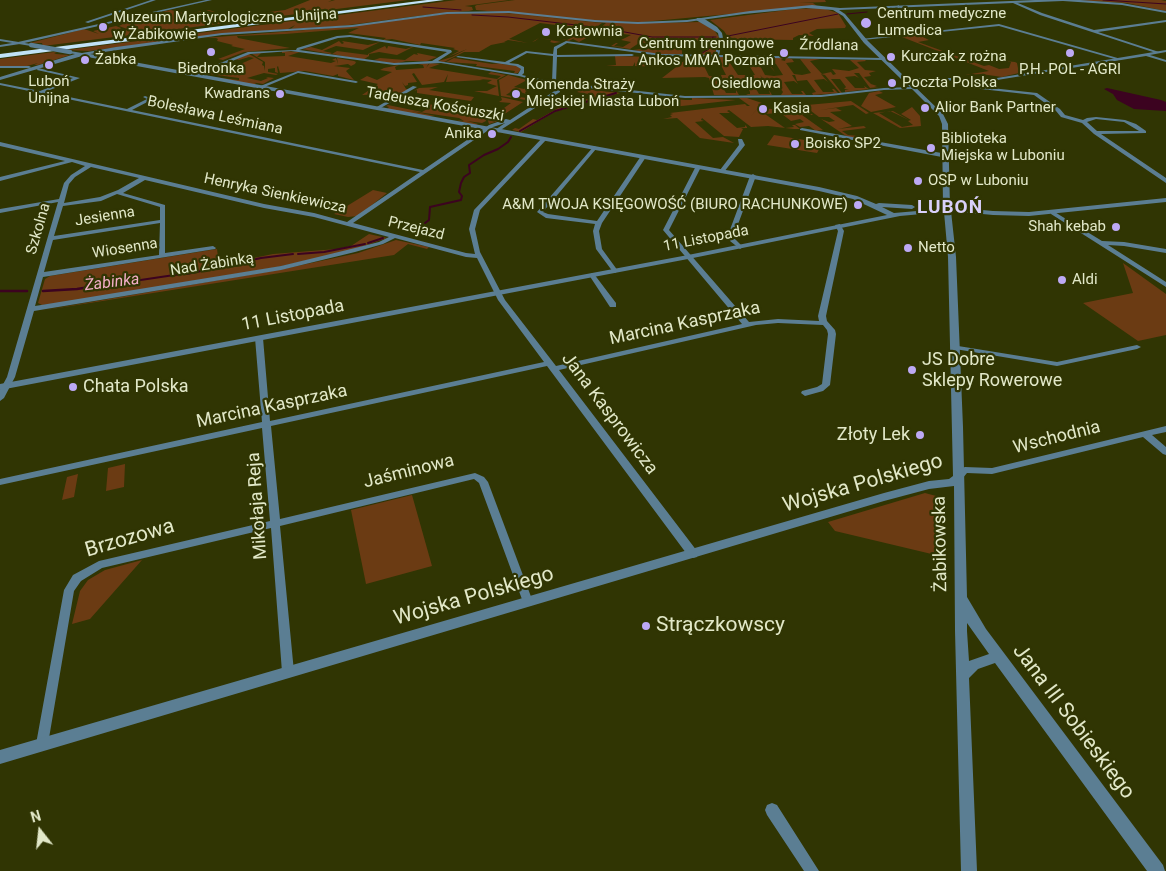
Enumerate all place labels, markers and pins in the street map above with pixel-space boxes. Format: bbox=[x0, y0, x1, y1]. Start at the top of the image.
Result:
place label: Centrum medyczne Lumedica bbox=[877, 5, 1006, 40]
place label: Muzeum Martyrologiczne w Żabikowie bbox=[113, 9, 283, 44]
marker: Centrum medyczne Lumedica bbox=[859, 16, 873, 30]
marker: Muzeum Martyrologiczne w Żabikowie bbox=[97, 21, 109, 33]
place label: Kotłownia bbox=[556, 23, 623, 41]
marker: Kotłownia bbox=[540, 26, 552, 38]
place label: Centrum treningowe Ankos MMA Poznań bbox=[639, 35, 774, 70]
marker: Biedronka bbox=[205, 46, 217, 58]
marker: Centrum treningowe Ankos MMA Poznań bbox=[778, 47, 790, 59]
marker: P.H. POL - AGRI bbox=[1064, 47, 1076, 59]
place label: Kurczak z rożna bbox=[901, 48, 1007, 66]
place label: Żabka bbox=[95, 51, 136, 69]
marker: Kurczak z rożna bbox=[885, 51, 897, 63]
marker: Żabka bbox=[79, 54, 91, 66]
marker: Luboń Unijna bbox=[43, 59, 55, 71]
place label: Biedronka bbox=[178, 60, 244, 78]
place label: P.H. POL - AGRI bbox=[1019, 61, 1121, 79]
place label: Luboń Unijna bbox=[28, 73, 70, 108]
place label: Poczta Polska bbox=[902, 74, 997, 92]
place label: Komenda Straży Miejskiej Miasta Luboń bbox=[526, 76, 679, 111]
marker: Poczta Polska bbox=[886, 77, 898, 89]
place label: Kwadrans bbox=[204, 85, 270, 103]
marker: Kwadrans bbox=[274, 88, 286, 100]
marker: Komenda Straży Miejskiej Miasta Luboń bbox=[510, 88, 522, 100]
place label: Alior Bank Partner bbox=[935, 99, 1056, 117]
place label: Kasia bbox=[773, 100, 810, 118]
marker: Alior Bank Partner bbox=[919, 102, 931, 114]
marker: Kasia bbox=[757, 103, 769, 115]
place label: Anika bbox=[445, 125, 482, 143]
marker: Anika bbox=[486, 128, 498, 140]
place label: Biblioteka Miejska w Luboniu bbox=[941, 130, 1065, 165]
place label: Boisko SP2 bbox=[805, 135, 881, 153]
marker: Boisko SP2 bbox=[789, 138, 801, 150]
marker: Biblioteka Miejska w Luboniu bbox=[925, 142, 937, 154]
place label: OSP w Luboniu bbox=[928, 172, 1029, 190]
marker: OSP w Luboniu bbox=[912, 175, 924, 187]
place label: A&M TWOJA KSIĘGOWOŚĆ (BIURO RACHUNKOWE) bbox=[502, 196, 848, 214]
marker: A&M TWOJA KSIĘGOWOŚĆ (BIURO RACHUNKOWE) bbox=[852, 199, 864, 211]
place label: Shah kebab bbox=[1028, 218, 1106, 236]
marker: Shah kebab bbox=[1110, 221, 1122, 233]
place label: Netto bbox=[918, 239, 955, 257]
marker: Netto bbox=[902, 242, 914, 254]
place label: Aldi bbox=[1072, 271, 1098, 289]
marker: Aldi bbox=[1056, 274, 1068, 286]
place label: JS Dobre Sklepy Rowerowe bbox=[922, 349, 1062, 392]
marker: JS Dobre Sklepy Rowerowe bbox=[906, 364, 918, 376]
place label: Chata Polska bbox=[83, 376, 189, 398]
marker: Chata Polska bbox=[67, 381, 79, 393]
place label: Złoty Lek bbox=[837, 424, 910, 446]
marker: Złoty Lek bbox=[914, 429, 926, 441]
place label: Strączkowscy bbox=[656, 613, 785, 639]
marker: Strączkowscy bbox=[640, 620, 652, 632]

